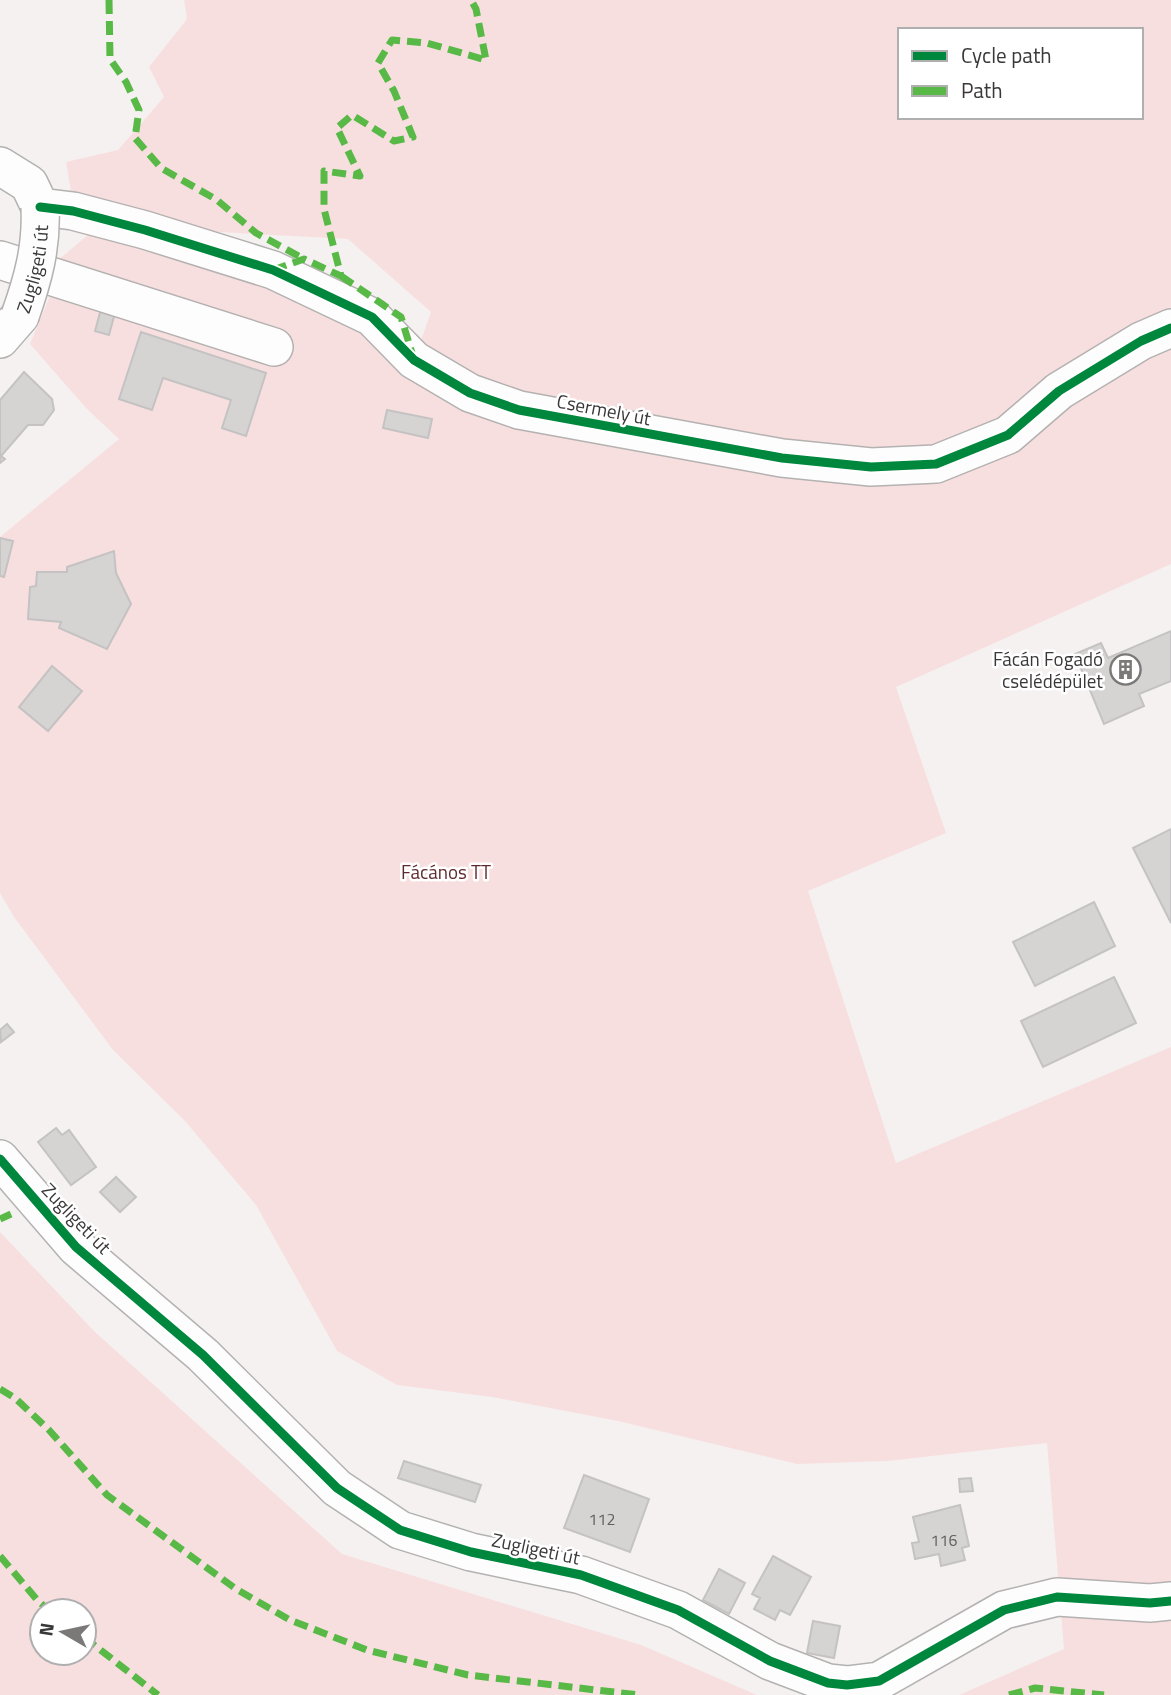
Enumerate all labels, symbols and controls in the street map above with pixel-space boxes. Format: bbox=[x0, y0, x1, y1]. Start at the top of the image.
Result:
legend bbox=[898, 28, 1143, 119]
text: Cycle path bbox=[961, 39, 1052, 71]
text: Path bbox=[961, 74, 1003, 106]
street label: Zugligeti út bbox=[8, 224, 55, 316]
street label: Csermely út bbox=[554, 386, 654, 432]
place label: Fácán Fogadó cselédépület bbox=[993, 644, 1103, 695]
building icon: Fácán Fogadó cselédépület bbox=[1109, 652, 1143, 686]
park label: Fácános TT bbox=[401, 857, 491, 886]
street label: Zugligeti út bbox=[35, 1176, 119, 1260]
house number: 112 bbox=[589, 1507, 615, 1531]
street label: Zugligeti út bbox=[489, 1525, 583, 1572]
house number: 116 bbox=[931, 1528, 957, 1552]
north arrow bbox=[28, 1597, 98, 1667]
text: N bbox=[30, 1620, 61, 1638]

